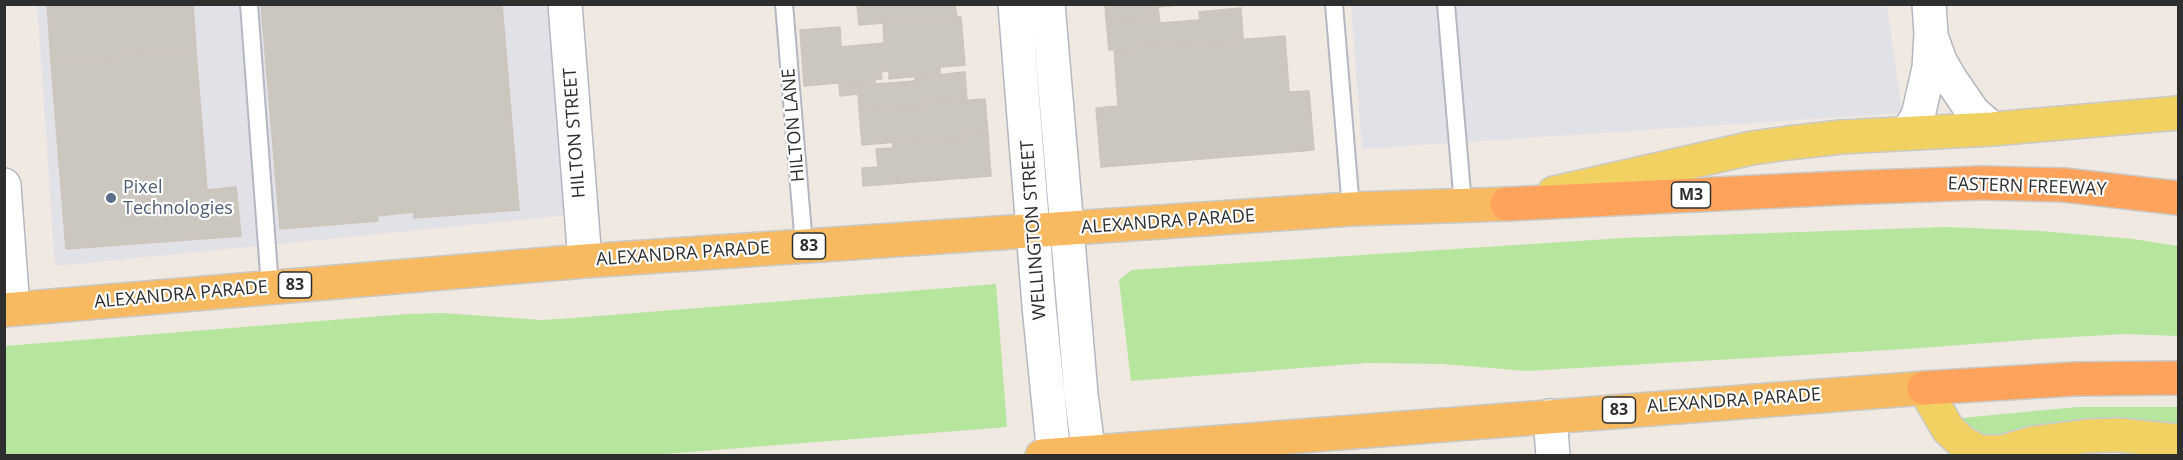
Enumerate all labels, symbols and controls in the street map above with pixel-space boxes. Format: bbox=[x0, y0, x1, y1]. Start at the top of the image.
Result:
street label: HILTON STREET bbox=[560, 67, 590, 199]
street label: HILTON LANE bbox=[778, 67, 810, 183]
street label: WELLINGTON STREET bbox=[1017, 139, 1051, 321]
street label: EASTERN FREEWAY bbox=[1947, 173, 2107, 201]
place label: Pixel Technologies bbox=[123, 177, 233, 219]
road number: M3 bbox=[1672, 182, 1710, 208]
marker: Pixel Technologies bbox=[104, 191, 118, 205]
street label: ALEXANDRA PARADE bbox=[1080, 205, 1256, 239]
road number: 83 bbox=[792, 233, 826, 259]
street label: ALEXANDRA PARADE bbox=[595, 237, 771, 271]
road number: 83 bbox=[278, 272, 312, 298]
street label: ALEXANDRA PARADE bbox=[93, 277, 269, 313]
street label: ALEXANDRA PARADE bbox=[1646, 384, 1822, 418]
road number: 83 bbox=[1602, 397, 1636, 423]

